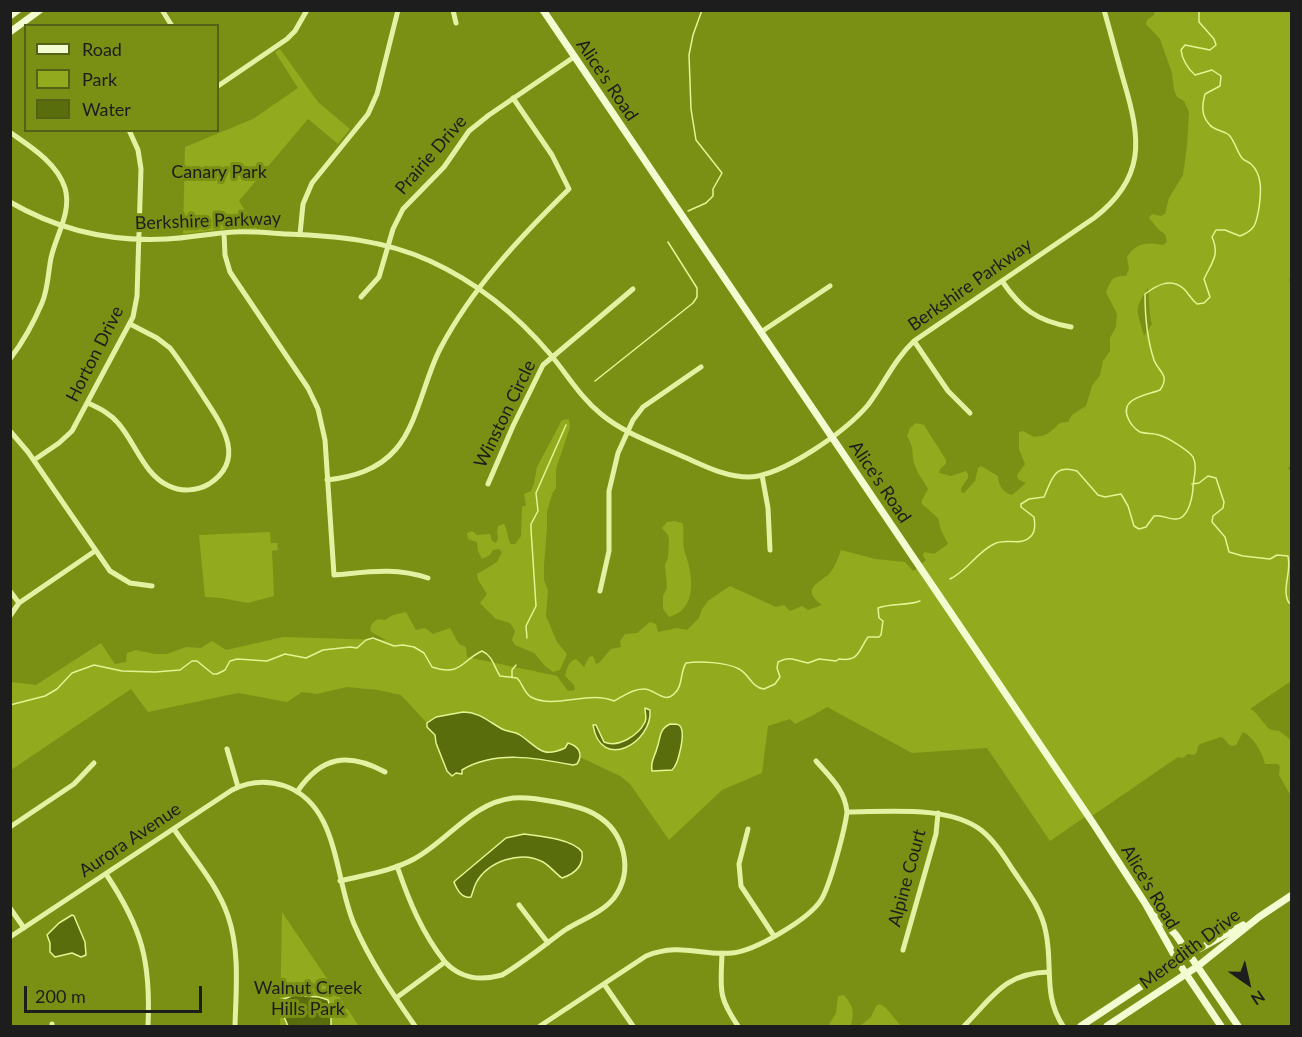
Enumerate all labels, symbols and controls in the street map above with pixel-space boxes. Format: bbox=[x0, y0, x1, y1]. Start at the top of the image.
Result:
legend bbox=[24, 24, 219, 132]
street label: Alice's Road bbox=[572, 35, 642, 125]
text: Road bbox=[82, 38, 122, 60]
text: Park bbox=[82, 68, 117, 90]
text: Water bbox=[82, 98, 131, 120]
street label: Prairie Drive bbox=[391, 111, 471, 199]
park label: Canary Park bbox=[171, 161, 267, 183]
street label: Berkshire Parkway bbox=[134, 208, 282, 234]
street label: Berkshire Parkway bbox=[904, 234, 1036, 336]
street label: Horton Drive bbox=[62, 303, 128, 405]
street label: Winston Circle bbox=[470, 357, 540, 471]
street label: Alice's Road bbox=[845, 437, 915, 527]
street label: Aurora Avenue bbox=[75, 798, 185, 882]
street label: Alpine Court bbox=[884, 827, 930, 929]
street label: Alice's Road bbox=[1116, 841, 1184, 933]
street label: Meredith Drive bbox=[1136, 904, 1244, 994]
north arrow bbox=[1218, 953, 1278, 1013]
scale bar bbox=[27, 974, 206, 1012]
park label: Walnut Creek Hills Park bbox=[254, 977, 362, 1020]
text: 200 m bbox=[35, 985, 86, 1007]
text: N bbox=[1248, 987, 1269, 1010]

